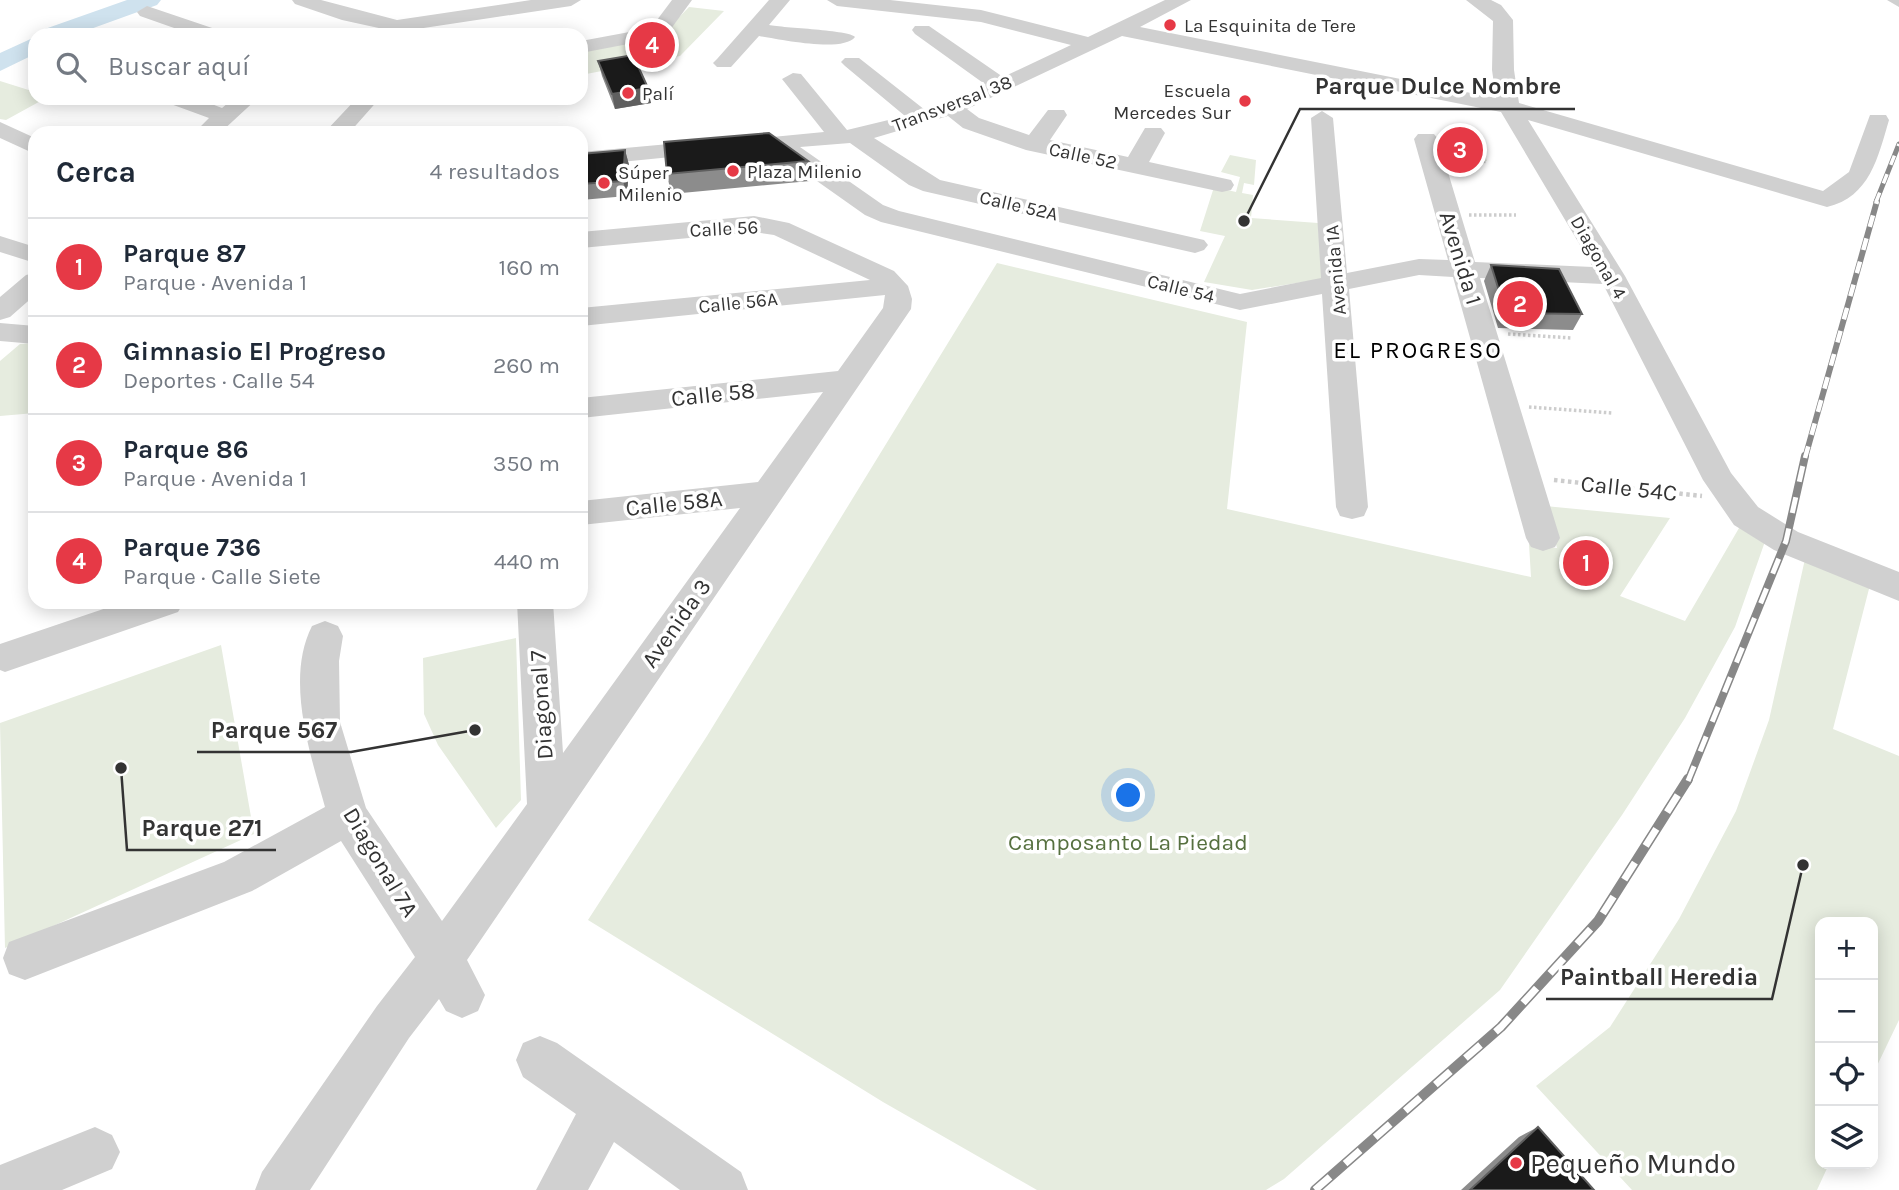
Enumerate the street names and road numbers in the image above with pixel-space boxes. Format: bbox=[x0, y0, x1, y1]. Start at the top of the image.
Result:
street label: Transversal 38 bbox=[889, 71, 1015, 137]
street label: Calle 52 bbox=[1047, 138, 1119, 174]
street label: Calle 52A bbox=[977, 186, 1060, 226]
street label: Avenida 1 bbox=[1434, 208, 1487, 308]
street label: Diagonal 4 bbox=[1566, 212, 1631, 303]
street label: Calle 56 bbox=[689, 216, 759, 242]
street label: Avenida 1A bbox=[1321, 224, 1351, 316]
street label: Calle 54 bbox=[1145, 270, 1217, 308]
street label: Calle 56A bbox=[697, 288, 779, 318]
street label: Calle 58 bbox=[670, 377, 756, 412]
street label: Calle 54C bbox=[1579, 470, 1679, 507]
street label: Calle 58A bbox=[624, 485, 724, 522]
street label: Avenida 3 bbox=[636, 574, 717, 673]
street label: Diagonal 7 bbox=[524, 649, 559, 761]
street label: Diagonal 7A bbox=[337, 803, 424, 922]

